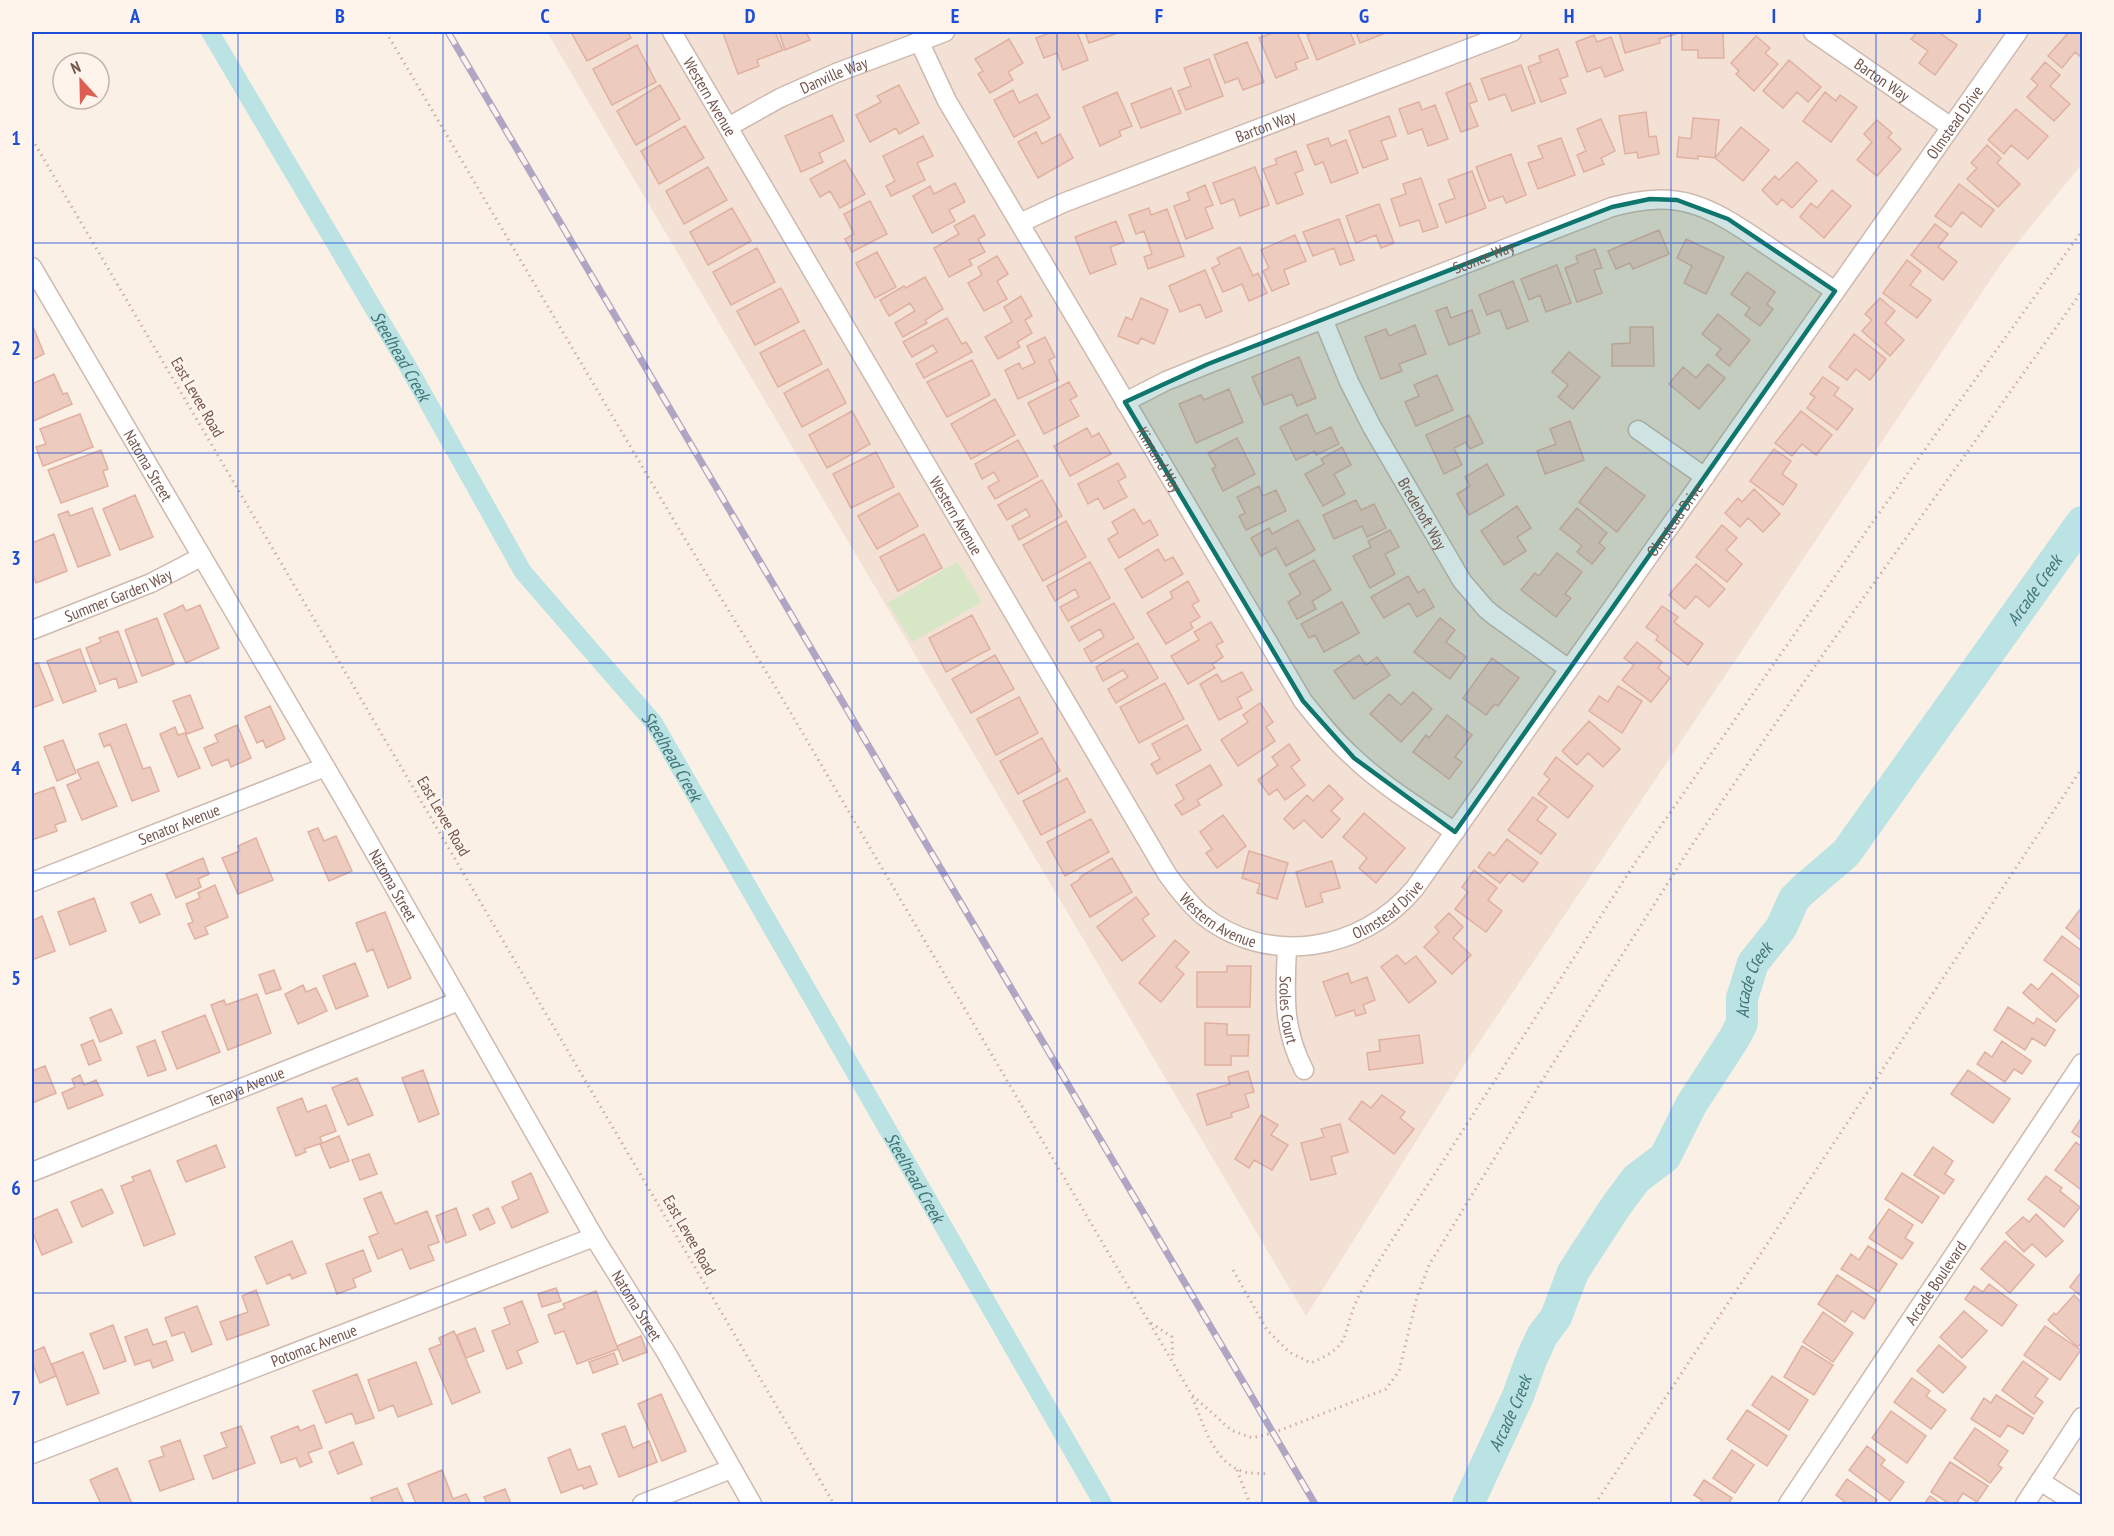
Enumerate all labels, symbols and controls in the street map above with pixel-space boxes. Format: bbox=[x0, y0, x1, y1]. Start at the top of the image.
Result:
text: A bbox=[129, 3, 141, 29]
text: B bbox=[335, 3, 345, 29]
text: C bbox=[540, 3, 550, 29]
text: D bbox=[745, 3, 756, 29]
text: E bbox=[951, 3, 959, 29]
text: F bbox=[1155, 3, 1163, 29]
text: G bbox=[1359, 3, 1369, 29]
text: H bbox=[1564, 3, 1574, 29]
text: I bbox=[1772, 3, 1776, 29]
text: J bbox=[1975, 3, 1982, 29]
north arrow bbox=[51, 51, 111, 111]
street label: Danville Way bbox=[797, 52, 870, 98]
street label: Western Avenue bbox=[679, 54, 741, 140]
street label: Barton Way bbox=[1851, 54, 1914, 106]
text: N bbox=[68, 56, 83, 78]
street label: Olmstead Drive bbox=[1922, 82, 1987, 163]
street label: Barton Way bbox=[1233, 105, 1298, 146]
text: 1 bbox=[11, 125, 21, 151]
street label: Sconce Way bbox=[1450, 236, 1517, 278]
water label: Steelhead Creek bbox=[366, 307, 437, 407]
text: 2 bbox=[11, 335, 21, 361]
street label: East Levee Road bbox=[167, 354, 229, 440]
street label: Kinnaird Way bbox=[1133, 423, 1187, 496]
street label: Natoma Street bbox=[120, 426, 177, 505]
street label: Western Avenue bbox=[925, 473, 987, 559]
street label: Bredehoft Way bbox=[1394, 474, 1451, 553]
street label: Olmstead Drive bbox=[1642, 479, 1707, 560]
text: 3 bbox=[11, 545, 21, 571]
water label: Arcade Creek bbox=[2001, 549, 2068, 629]
street label: Summer Garden Way bbox=[62, 564, 175, 626]
water label: Steelhead Creek bbox=[637, 706, 709, 807]
text: 4 bbox=[11, 755, 21, 781]
street label: East Levee Road bbox=[413, 773, 475, 859]
street label: Senator Avenue bbox=[135, 799, 223, 849]
street label: Natoma Street bbox=[365, 846, 422, 925]
street label: Olmstead Drive bbox=[1349, 876, 1427, 943]
street label: Western Avenue bbox=[1175, 888, 1258, 951]
water label: Arcade Creek bbox=[1731, 936, 1778, 1018]
text: 5 bbox=[11, 965, 21, 991]
street label: Scoles Court bbox=[1276, 976, 1303, 1047]
street label: Tenaya Avenue bbox=[204, 1062, 287, 1111]
water label: Steelhead Creek bbox=[880, 1128, 951, 1228]
text: 6 bbox=[11, 1175, 21, 1201]
street label: East Levee Road bbox=[659, 1192, 721, 1278]
street label: Arcade Boulevard bbox=[1900, 1237, 1971, 1328]
street label: Natoma Street bbox=[607, 1267, 667, 1345]
street label: Potomac Avenue bbox=[268, 1320, 360, 1371]
water label: Arcade Creek bbox=[1483, 1370, 1537, 1455]
text: 7 bbox=[11, 1385, 21, 1411]

